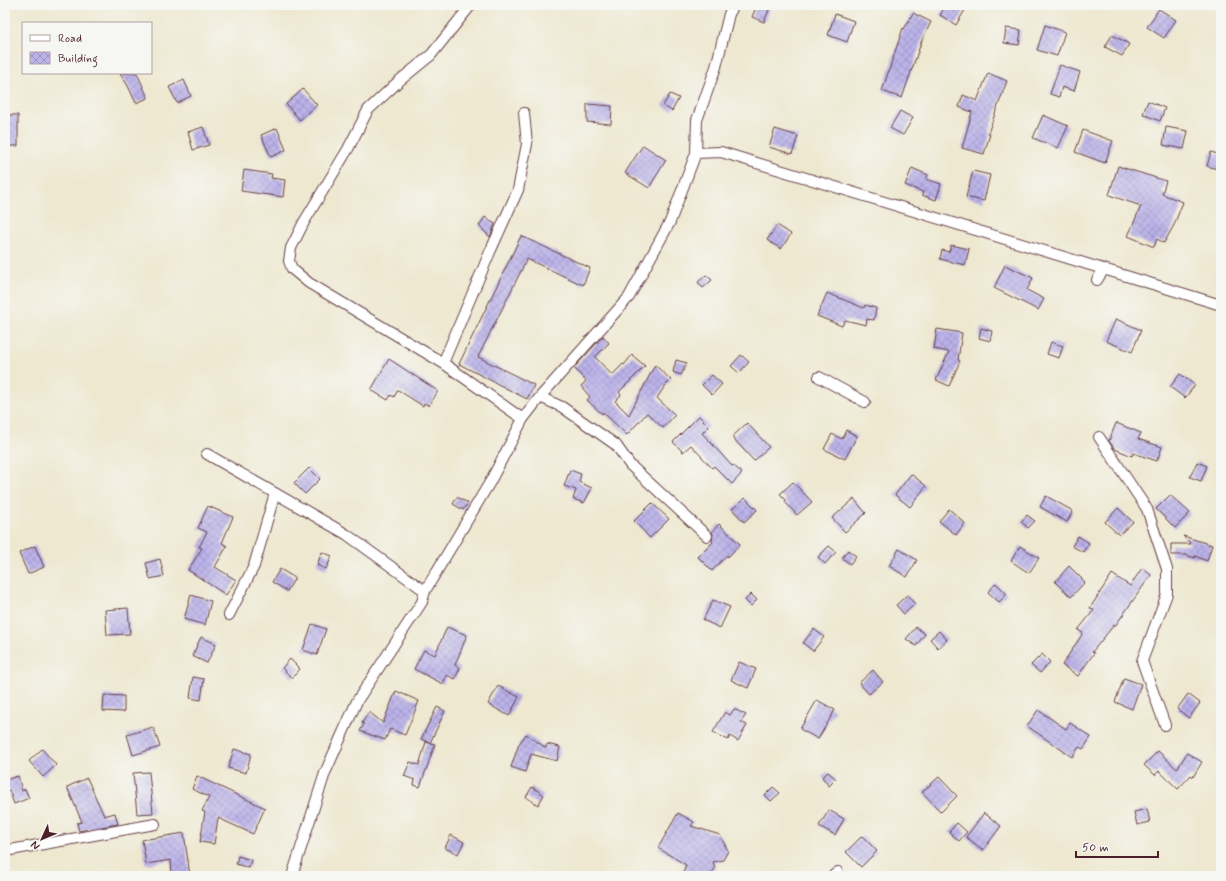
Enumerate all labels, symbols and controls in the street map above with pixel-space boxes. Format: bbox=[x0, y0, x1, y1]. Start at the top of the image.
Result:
legend bbox=[22, 22, 152, 74]
text: Road bbox=[58, 31, 82, 47]
text: Building bbox=[58, 51, 98, 68]
north arrow bbox=[22, 819, 62, 859]
scale bar bbox=[1076, 833, 1158, 859]
text: N bbox=[28, 838, 43, 853]
text: 50 m bbox=[1082, 840, 1109, 856]

